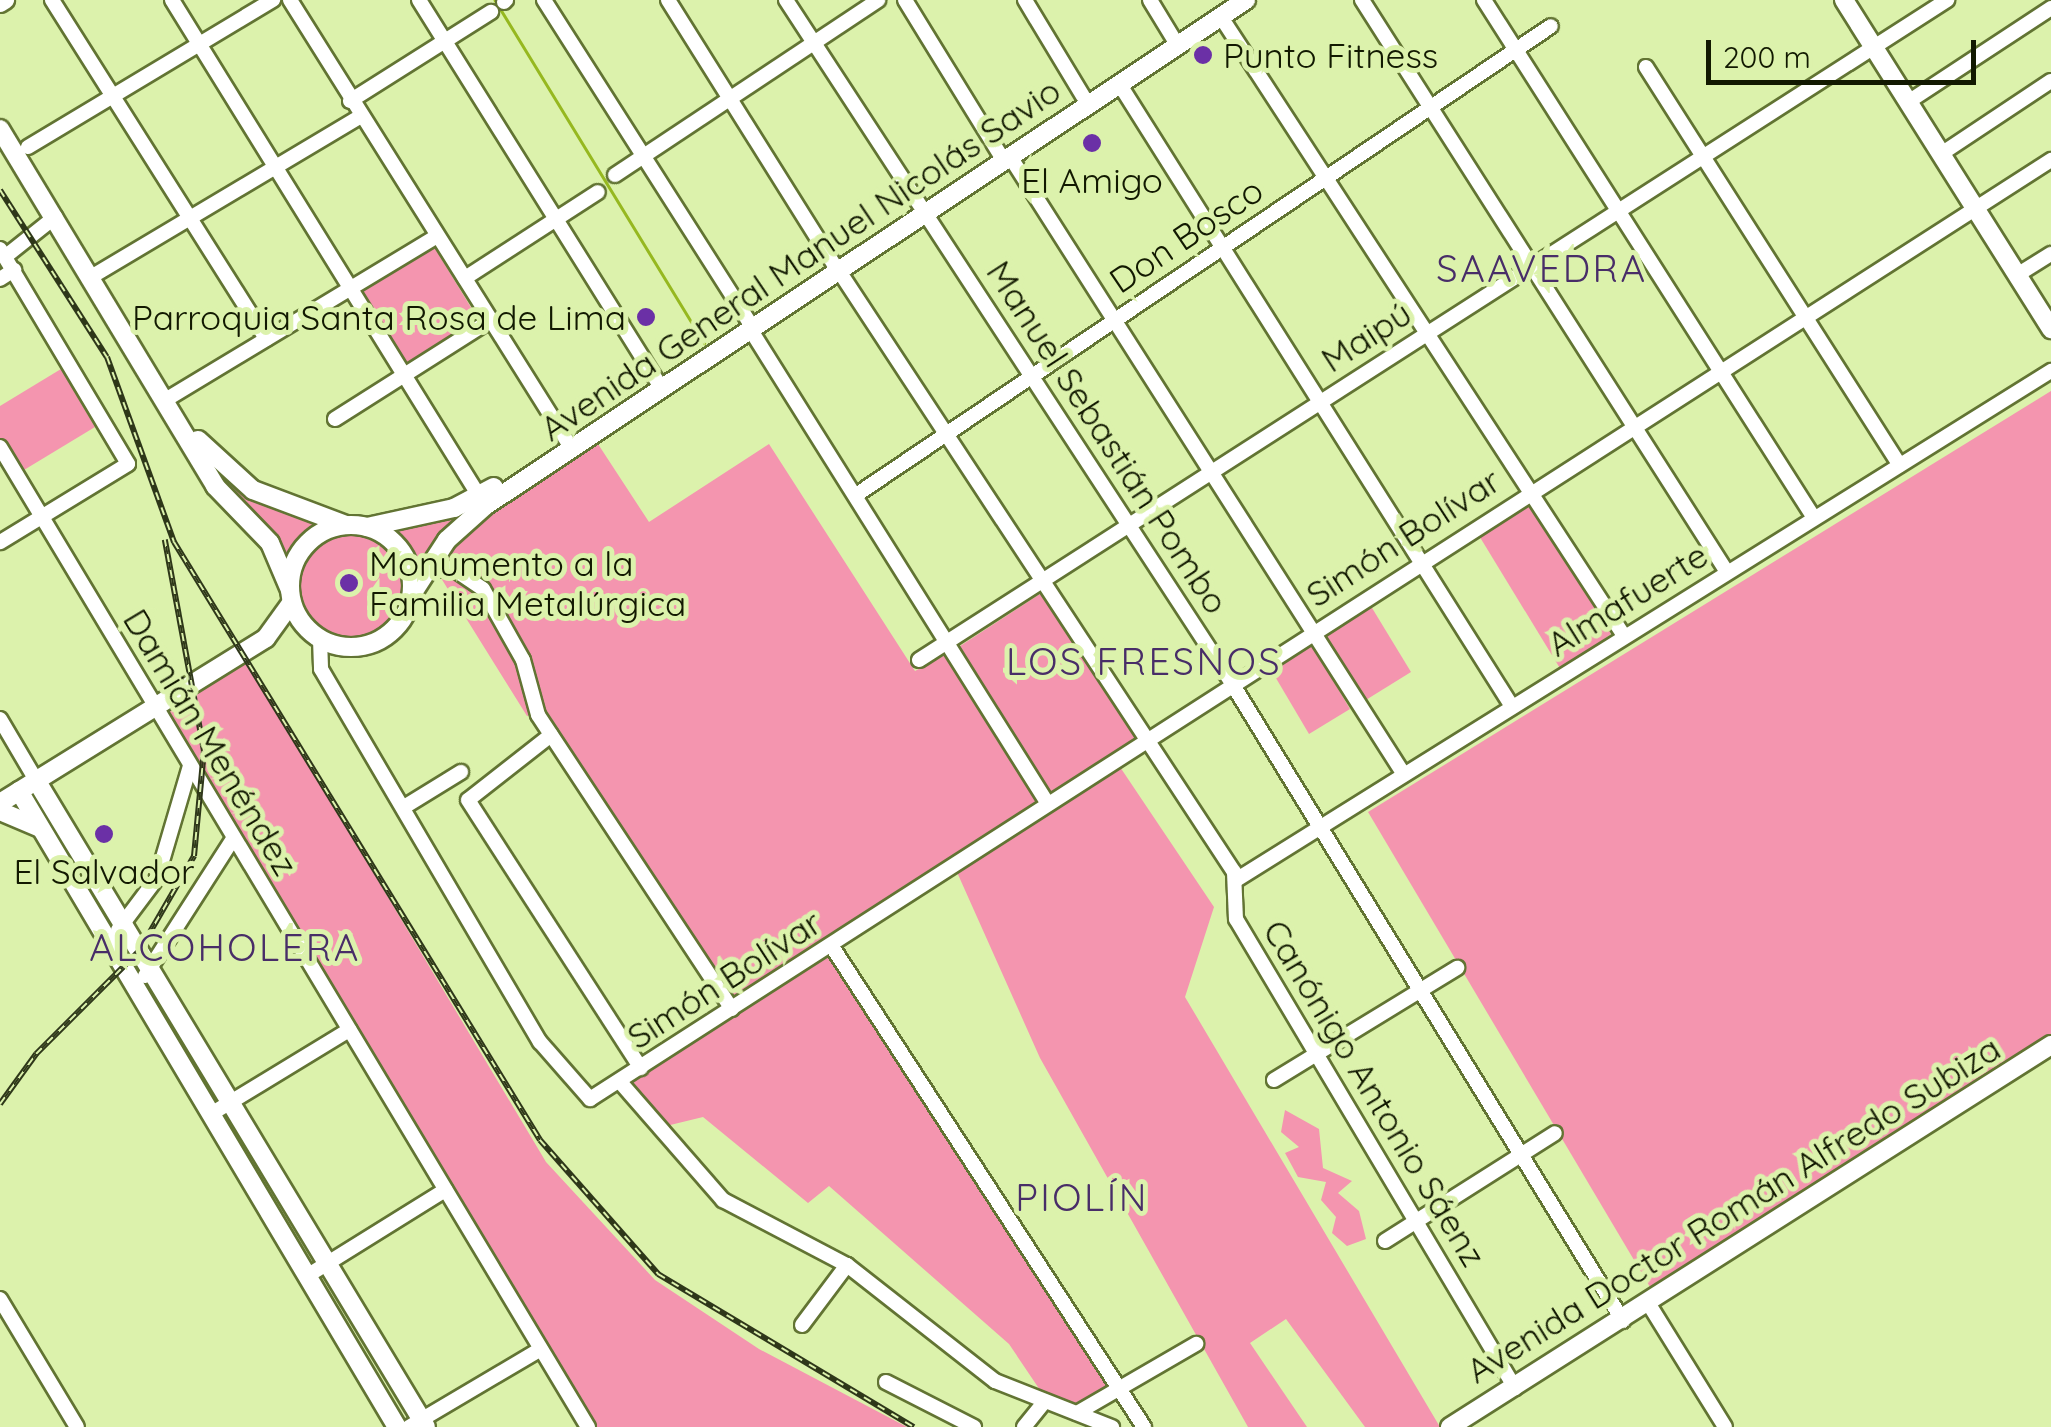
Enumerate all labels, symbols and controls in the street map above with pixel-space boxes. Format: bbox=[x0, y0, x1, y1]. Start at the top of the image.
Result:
scale bar bbox=[1711, 20, 1981, 82]
place label: Punto Fitness bbox=[1223, 34, 1438, 76]
text: 200 m bbox=[1723, 38, 1811, 76]
marker: Punto Fitness bbox=[1192, 44, 1214, 66]
street label: Avenida General Manuel Nicolás Savio bbox=[532, 69, 1068, 449]
marker: El Amigo bbox=[1081, 132, 1103, 154]
place label: El Amigo bbox=[1021, 159, 1163, 201]
street label: Don Bosco bbox=[1101, 168, 1271, 302]
district label: SAAVEDRA bbox=[1436, 246, 1648, 292]
street label: Manuel Sebastián Pombo bbox=[978, 253, 1238, 621]
street label: Maipú bbox=[1313, 291, 1419, 381]
place label: Parroquia Santa Rosa de Lima bbox=[132, 296, 626, 338]
marker: Parroquia Santa Rosa de Lima bbox=[635, 306, 657, 328]
street label: Simón Bolívar bbox=[1298, 459, 1508, 615]
street label: Almafuerte bbox=[1539, 533, 1715, 665]
place label: Monumento a la Familia Metalúrgica bbox=[369, 542, 686, 624]
marker: Monumento a la Familia Metalúrgica bbox=[338, 572, 360, 594]
street label: Damián Menéndez bbox=[115, 601, 307, 883]
district label: LOS FRESNOS bbox=[1006, 639, 1282, 685]
marker: El Salvador bbox=[93, 823, 115, 845]
place label: El Salvador bbox=[13, 850, 195, 892]
street label: Simón Bolívar bbox=[619, 901, 829, 1057]
street label: Canónigo Antonio Sáenz bbox=[1255, 912, 1495, 1274]
district label: ALCOHOLERA bbox=[89, 925, 361, 971]
street label: Avenida Doctor Román Alfredo Subiza bbox=[1458, 1027, 2008, 1391]
district label: PIOLÍN bbox=[1015, 1175, 1149, 1221]

